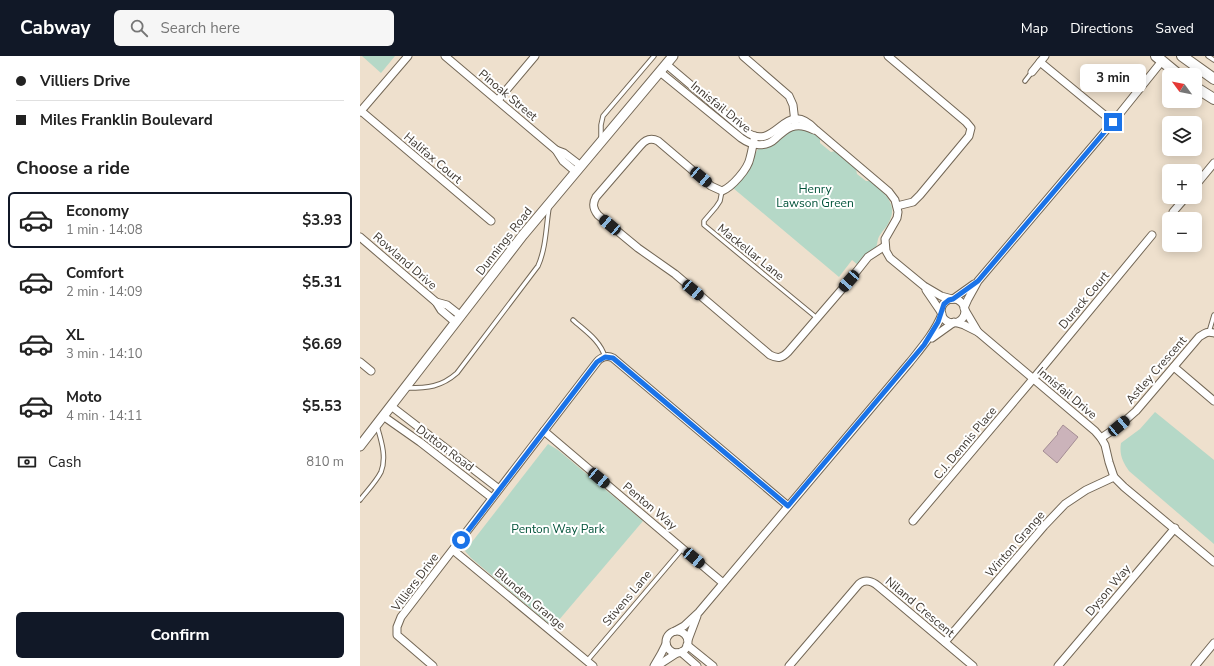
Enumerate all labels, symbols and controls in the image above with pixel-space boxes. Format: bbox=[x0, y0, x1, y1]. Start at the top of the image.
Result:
search box bbox=[114, 10, 394, 46]
text: Cabway bbox=[20, 15, 90, 41]
icon: search bbox=[128, 17, 150, 39]
text: Search here bbox=[160, 18, 240, 38]
text: Map bbox=[1021, 19, 1048, 38]
text: Directions bbox=[1070, 19, 1133, 38]
text: Saved bbox=[1155, 19, 1194, 38]
callout: 3 min bbox=[1080, 64, 1146, 92]
street label: Pinoak Street bbox=[475, 66, 541, 125]
north arrow bbox=[1162, 68, 1202, 108]
map controls bbox=[1162, 68, 1202, 252]
text: 3 min bbox=[1096, 69, 1130, 87]
text: Villiers Drive bbox=[40, 71, 130, 91]
street label: Innisfail Drive bbox=[687, 78, 755, 136]
text: Miles Franklin Boulevard bbox=[40, 110, 213, 130]
route end bbox=[1104, 113, 1122, 131]
button: layers bbox=[1162, 116, 1202, 156]
street label: Halifax Court bbox=[401, 129, 466, 188]
text: Choose a ride bbox=[16, 156, 130, 180]
button: + bbox=[1162, 164, 1202, 204]
car bbox=[688, 165, 714, 189]
park label: Henry Lawson Green bbox=[776, 181, 854, 211]
text: Economy bbox=[66, 201, 129, 221]
icon: car bbox=[18, 202, 54, 238]
street label: Dunnings Road bbox=[472, 203, 536, 279]
text: $3.93 bbox=[302, 210, 342, 230]
button: − bbox=[1162, 212, 1202, 252]
car bbox=[597, 213, 623, 237]
street label: Mackellar Lane bbox=[714, 220, 788, 284]
text: 1 min · 14:08 bbox=[66, 221, 142, 239]
street label: Rowland Drive bbox=[370, 229, 440, 293]
text: Comfort bbox=[66, 263, 123, 283]
icon: car bbox=[18, 264, 54, 300]
street label: Durack Court bbox=[1055, 267, 1113, 332]
car bbox=[837, 268, 861, 294]
text: $5.31 bbox=[302, 272, 342, 292]
car bbox=[680, 278, 706, 302]
text: 2 min · 14:09 bbox=[66, 283, 142, 301]
text: XL bbox=[66, 325, 85, 345]
icon: car bbox=[18, 326, 54, 362]
street label: Astley Crescent bbox=[1122, 332, 1190, 407]
text: $6.69 bbox=[302, 334, 342, 354]
text: 3 min · 14:10 bbox=[66, 345, 142, 363]
street label: Innisfail Drive bbox=[1034, 363, 1100, 423]
text: Moto bbox=[66, 387, 102, 407]
icon: car bbox=[18, 388, 54, 424]
text: $5.53 bbox=[302, 396, 342, 416]
street label: C.J. Dennis Place bbox=[930, 403, 1000, 483]
text: 4 min · 14:11 bbox=[66, 407, 142, 425]
car bbox=[1106, 414, 1132, 438]
street label: Dutton Road bbox=[413, 421, 477, 475]
icon: cash bbox=[16, 451, 38, 473]
text: Cash bbox=[48, 452, 82, 472]
text: 810 m bbox=[306, 453, 344, 471]
car bbox=[586, 466, 612, 490]
street label: Penton Way bbox=[619, 479, 681, 534]
street label: Winton Grange bbox=[982, 507, 1048, 581]
park label: Penton Way Park bbox=[511, 521, 606, 537]
route start bbox=[452, 531, 470, 549]
car bbox=[681, 546, 707, 570]
street label: Villiers Drive bbox=[387, 550, 442, 615]
street label: Dyson Way bbox=[1082, 560, 1135, 619]
street label: Blunden Grange bbox=[491, 565, 569, 633]
street label: Stivens Lane bbox=[599, 567, 655, 629]
street label: Niland Crescent bbox=[882, 573, 959, 641]
button: Confirm bbox=[16, 612, 344, 658]

